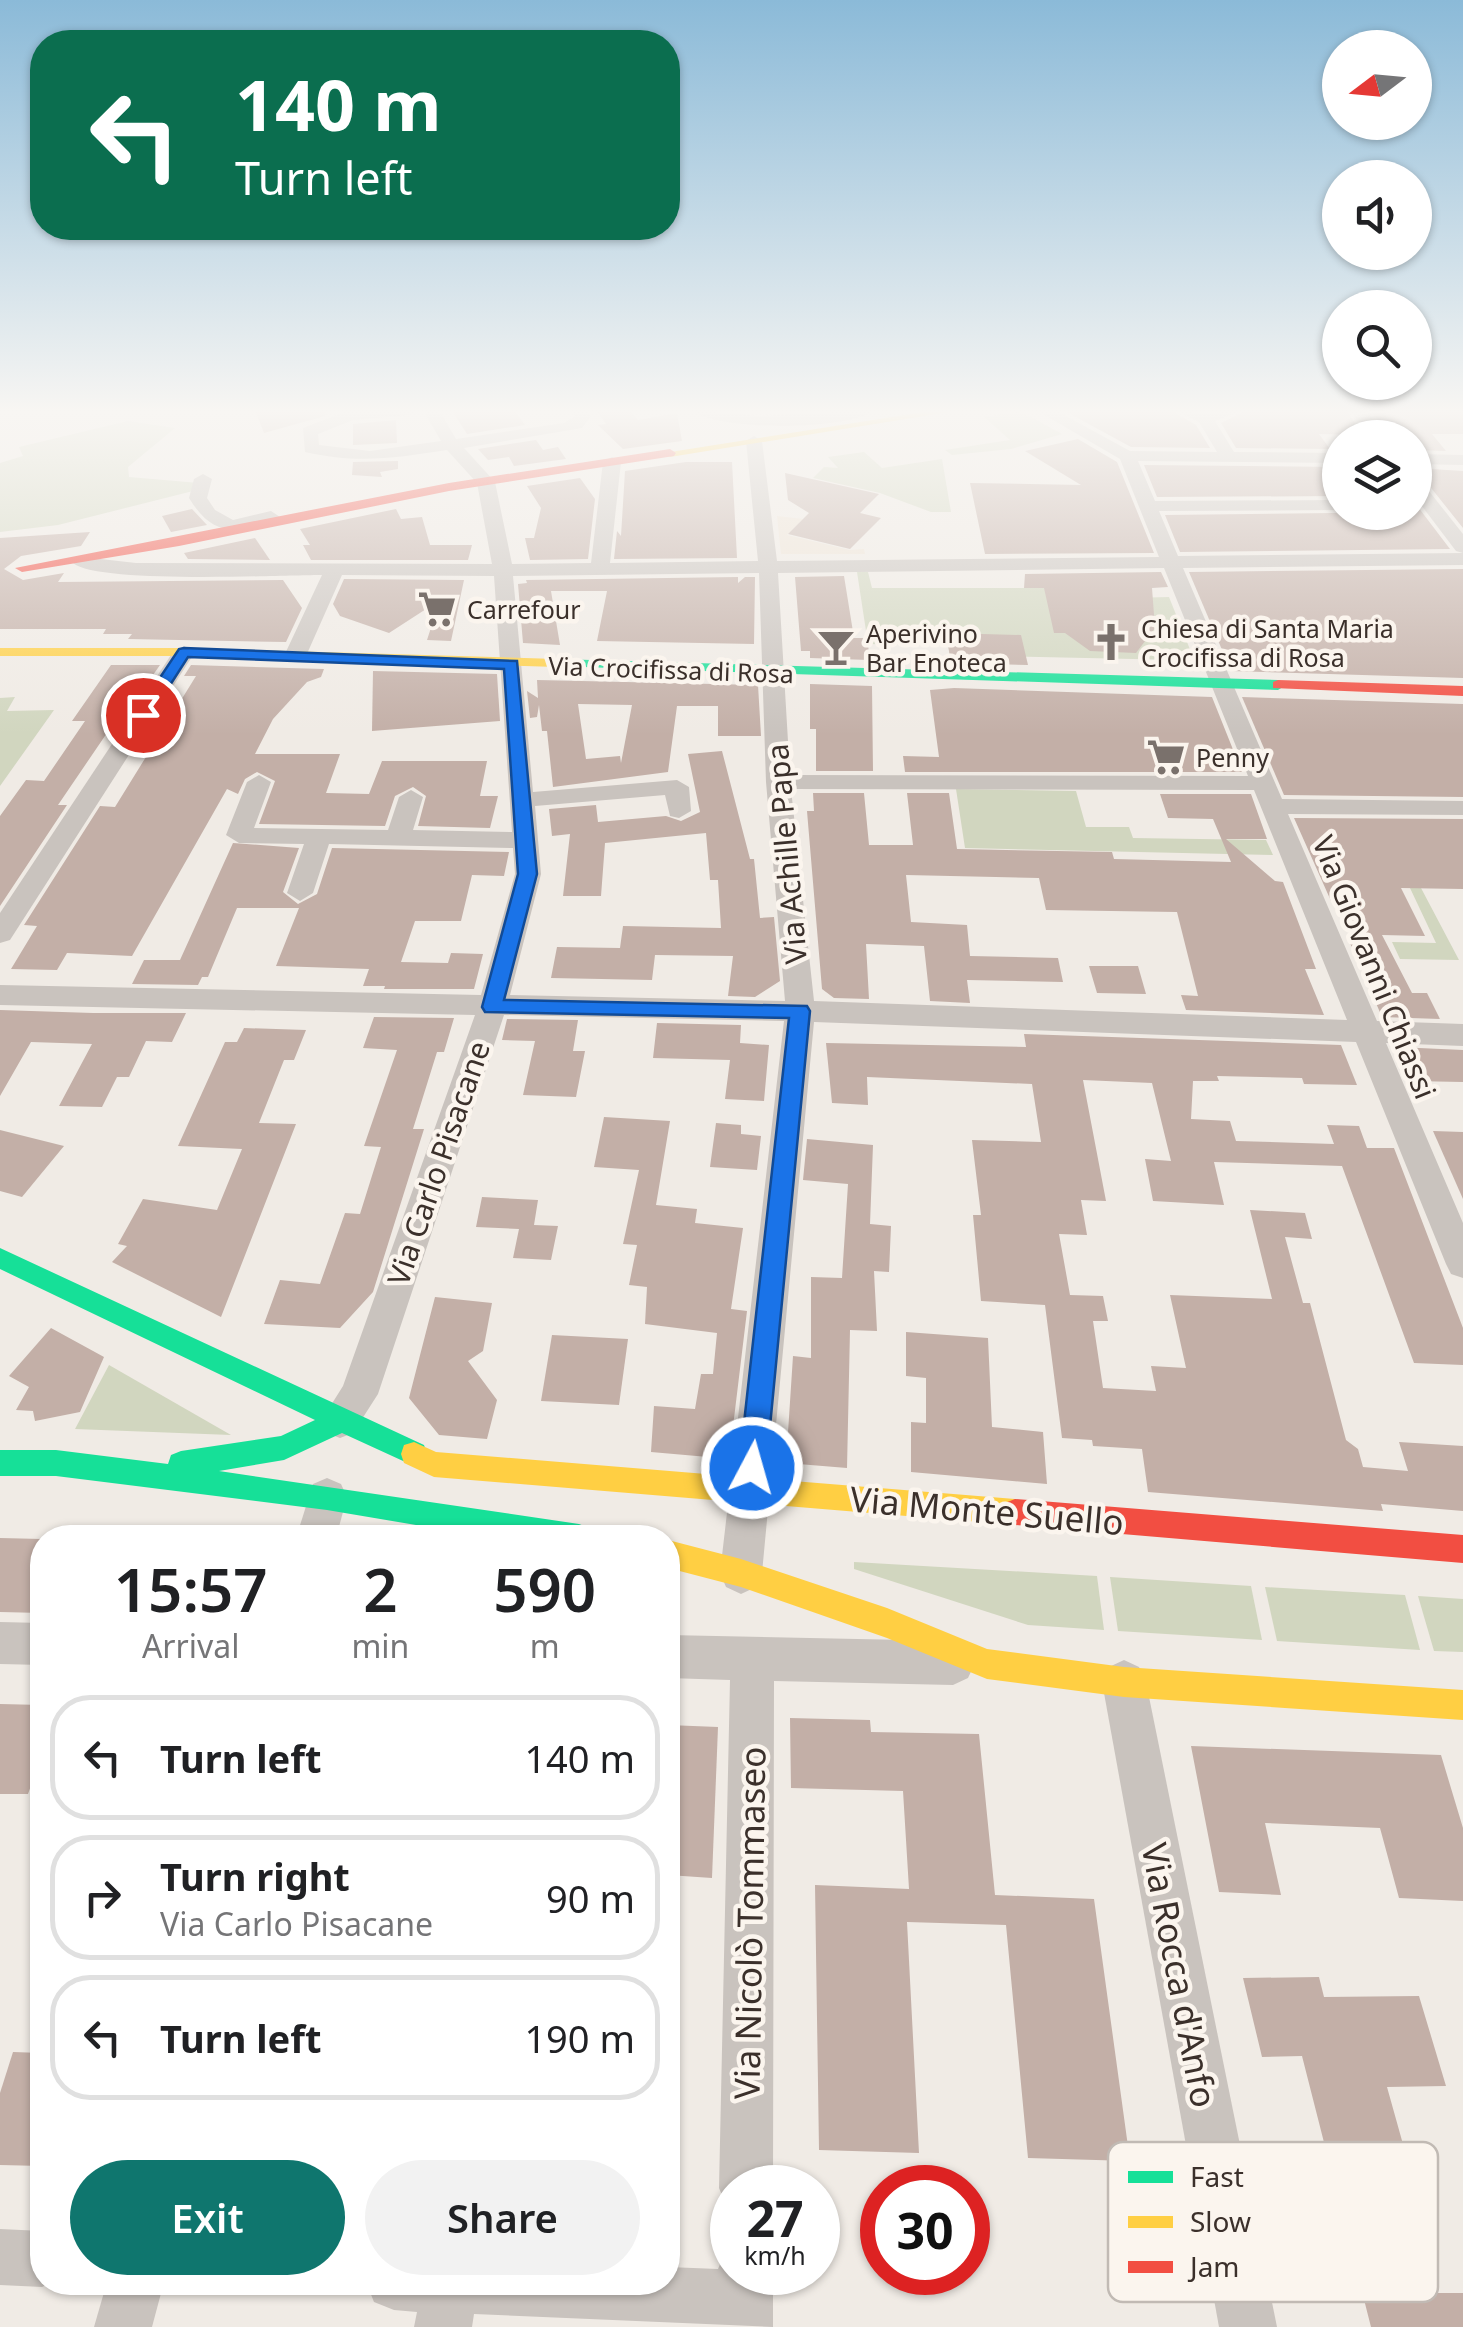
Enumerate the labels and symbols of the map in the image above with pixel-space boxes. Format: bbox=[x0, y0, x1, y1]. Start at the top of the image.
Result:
north arrow bbox=[1322, 30, 1432, 140]
supermarket icon: Carrefour bbox=[416, 588, 458, 630]
place label: Carrefour bbox=[467, 592, 581, 626]
place label: Chiesa di Santa Maria Crocifissa di Rosa bbox=[1141, 611, 1394, 674]
place label: Aperivino Bar Enoteca bbox=[866, 616, 1007, 679]
church icon: Chiesa di Santa Maria Crocifissa di Rosa bbox=[1090, 621, 1132, 663]
bar icon: Aperivino Bar Enoteca bbox=[815, 626, 857, 668]
street label: Via Crocifissa di Rosa bbox=[548, 648, 794, 690]
pin bbox=[101, 673, 186, 758]
supermarket icon: Penny bbox=[1145, 736, 1187, 778]
place label: Penny bbox=[1196, 740, 1269, 774]
street label: Via Achille Papa bbox=[756, 742, 816, 966]
street label: Via Giovanni Chiassi bbox=[1303, 829, 1447, 1105]
street label: Via Carlo Pisacane bbox=[377, 1035, 499, 1291]
position arrow bbox=[700, 1416, 804, 1520]
street label: Via Monte Suello bbox=[848, 1475, 1126, 1545]
street label: Via Nicolò Tommaseo bbox=[722, 1746, 776, 2100]
street label: Via Rocca d'Anfo bbox=[1131, 1839, 1229, 2111]
legend bbox=[1108, 2142, 1438, 2302]
text: Fast bbox=[1190, 2157, 1244, 2195]
speed limit sign: 30 bbox=[860, 2165, 990, 2295]
text: Slow bbox=[1190, 2202, 1251, 2240]
text: Jam bbox=[1187, 2247, 1240, 2285]

